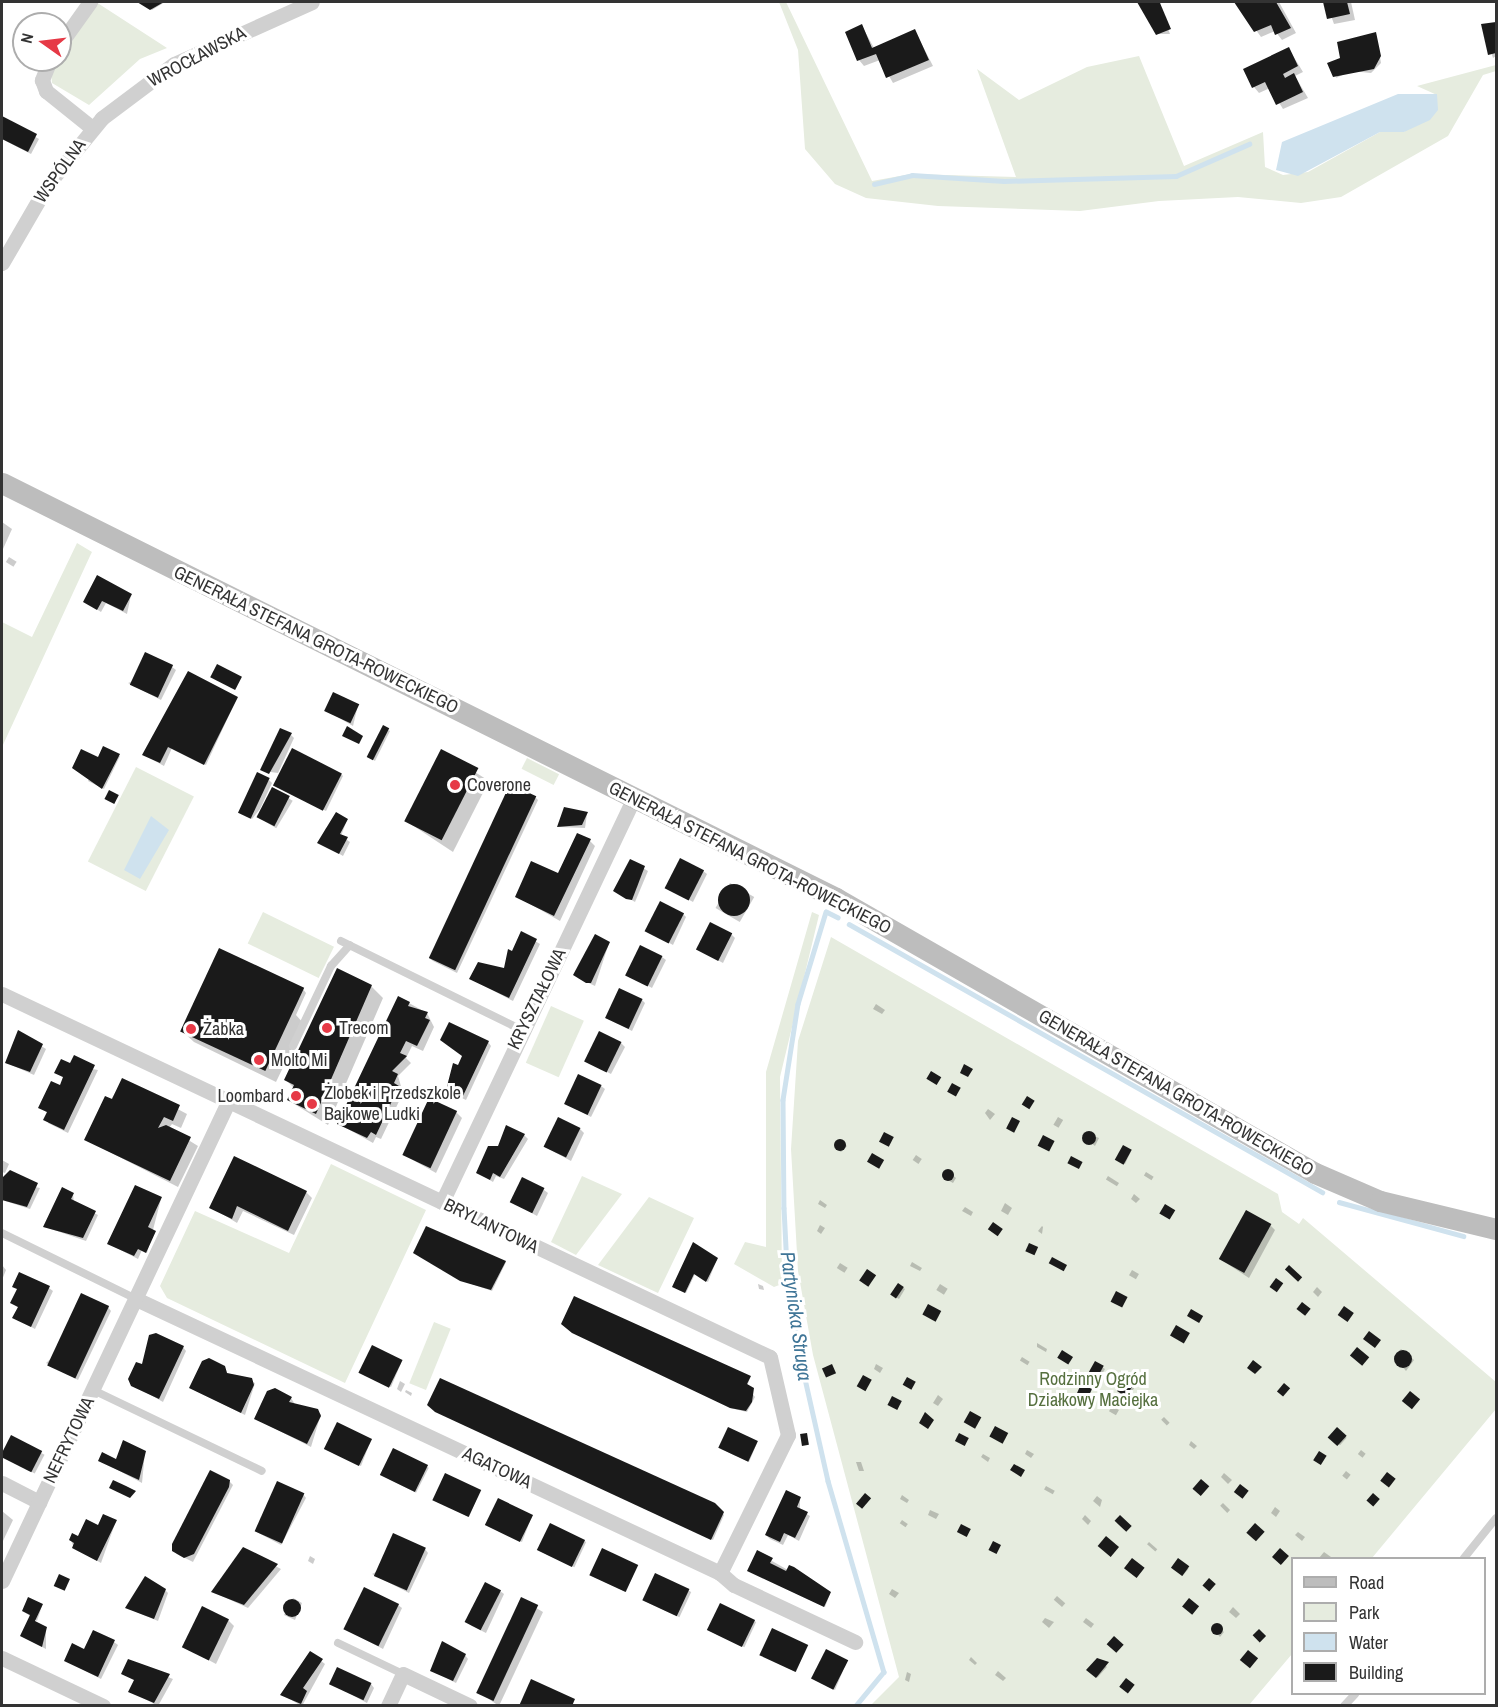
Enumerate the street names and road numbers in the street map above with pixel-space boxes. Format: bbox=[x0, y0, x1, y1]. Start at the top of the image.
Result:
street label: WROCŁAWSKA bbox=[144, 22, 250, 92]
street label: WSPÓLNA bbox=[30, 135, 90, 207]
street label: GENERAŁA STEFANA GROTA-ROWECKIEGO bbox=[169, 561, 463, 719]
street label: GENERAŁA STEFANA GROTA-ROWECKIEGO bbox=[605, 777, 895, 939]
street label: KRYSZTAŁOWA bbox=[503, 945, 571, 1053]
street label: GENERAŁA STEFANA GROTA-ROWECKIEGO bbox=[1034, 1005, 1318, 1181]
street label: BRYLANTOWA bbox=[440, 1194, 542, 1258]
street label: NEFRYTOWA bbox=[39, 1393, 99, 1487]
street label: AGATOWA bbox=[459, 1443, 535, 1493]

